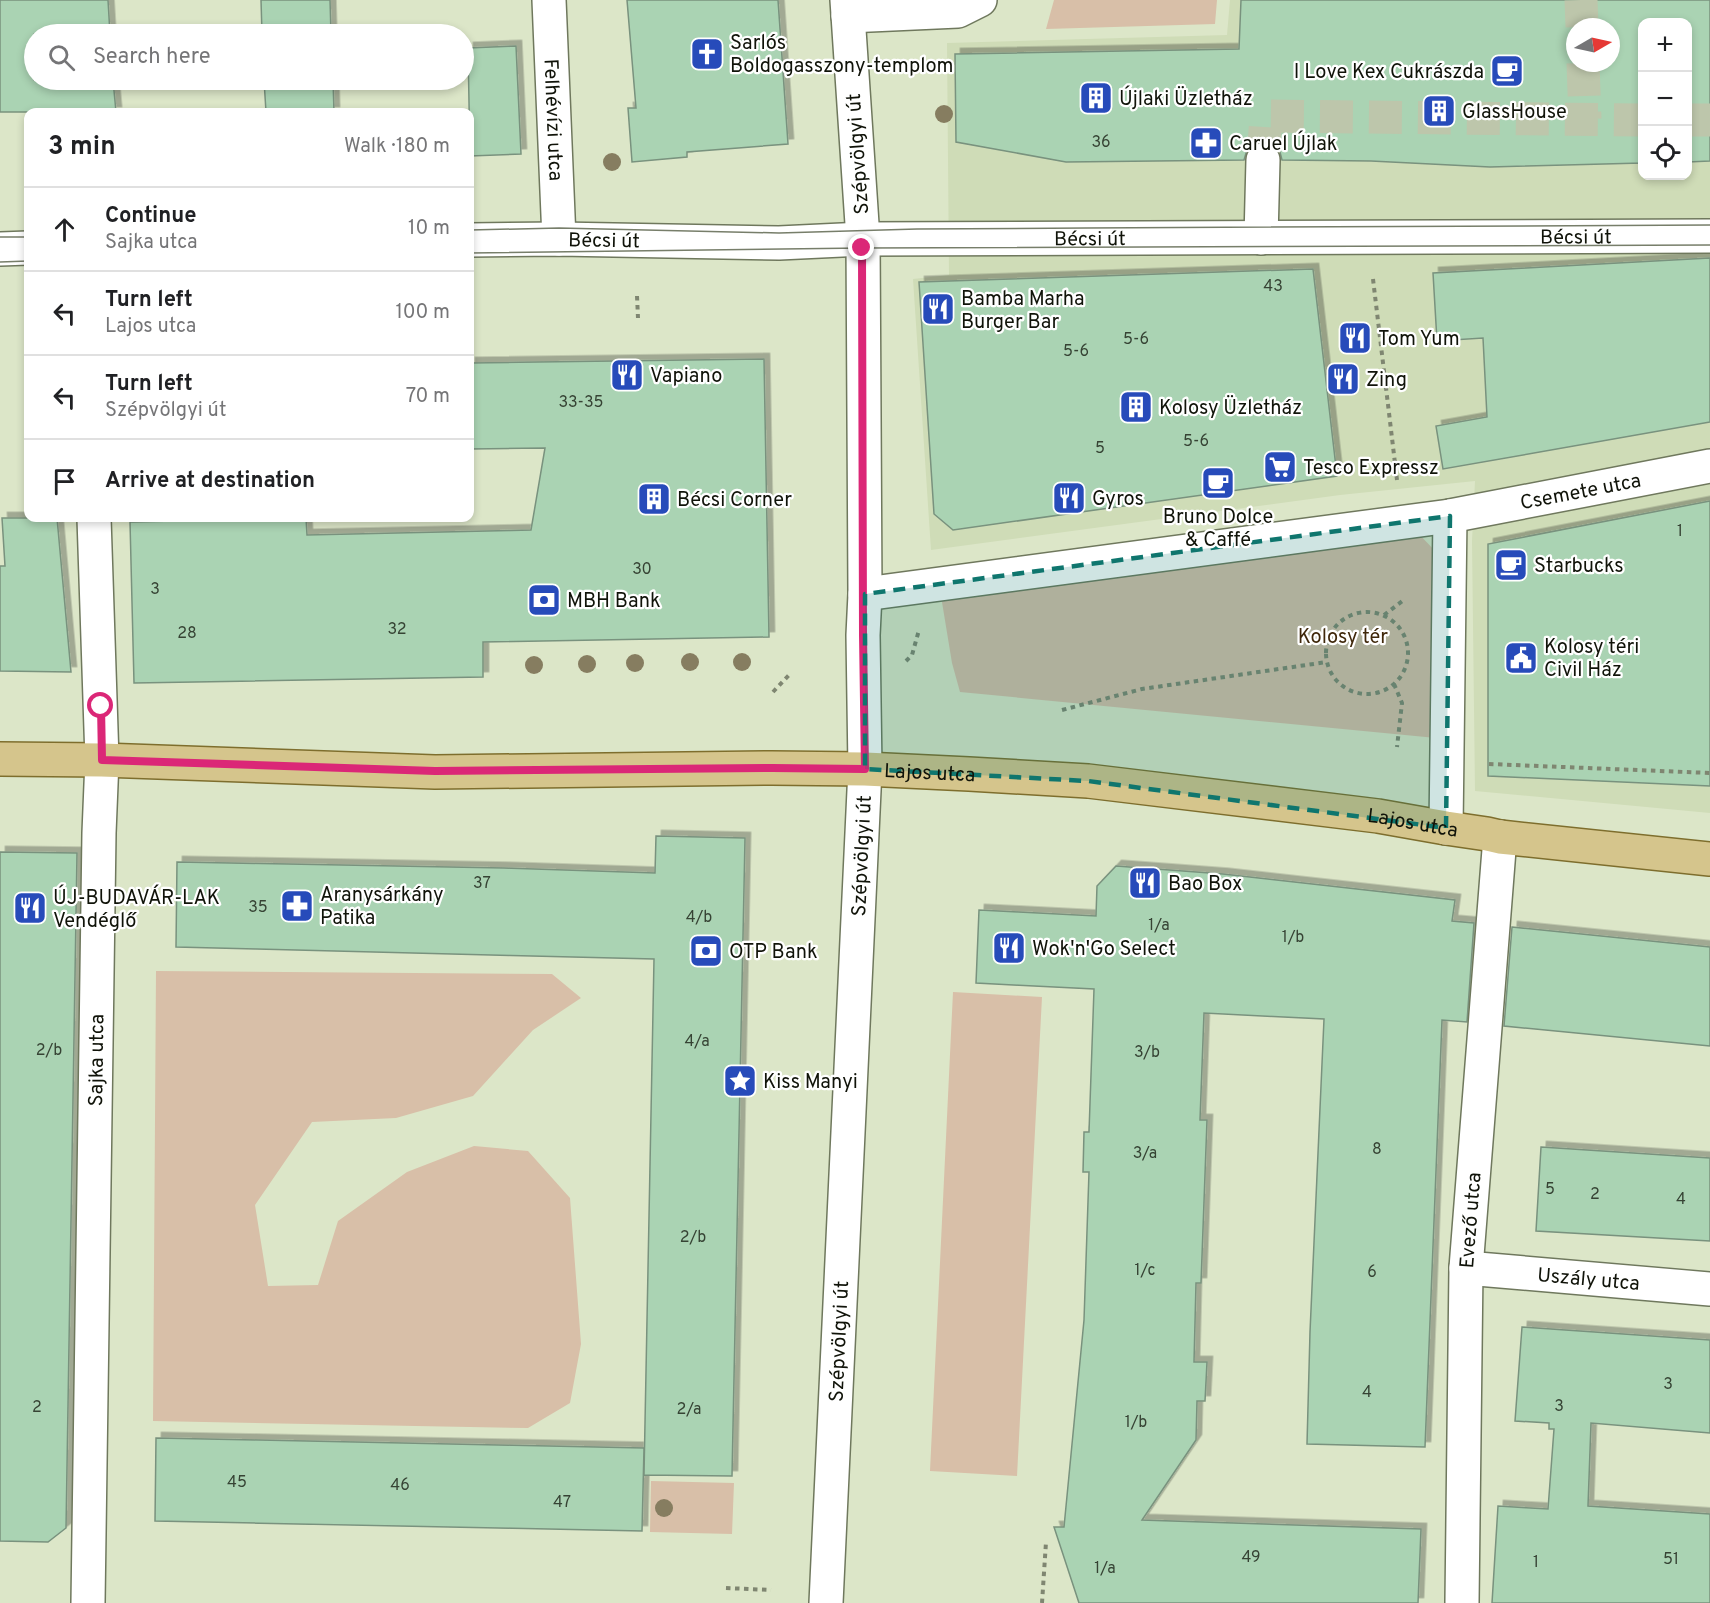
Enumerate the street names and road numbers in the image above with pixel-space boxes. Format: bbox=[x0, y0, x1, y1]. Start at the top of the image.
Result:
street label: Felhévízi utca bbox=[536, 58, 568, 182]
street label: Szépvölgyi út bbox=[842, 92, 876, 215]
street label: Bécsi út bbox=[1540, 225, 1612, 252]
street label: Bécsi út bbox=[1054, 227, 1126, 253]
street label: Bécsi út bbox=[568, 228, 640, 255]
street label: Csemete utca bbox=[1518, 469, 1643, 517]
street label: Lajos utca bbox=[883, 759, 976, 789]
street label: Szépvölgyi út bbox=[847, 795, 879, 917]
street label: Lajos utca bbox=[1366, 804, 1459, 845]
street label: Sajka utca bbox=[84, 1014, 111, 1107]
street label: Evező utca bbox=[1455, 1171, 1489, 1269]
street label: Uszály utca bbox=[1536, 1263, 1641, 1298]
street label: Szépvölgyi út bbox=[824, 1280, 856, 1403]

